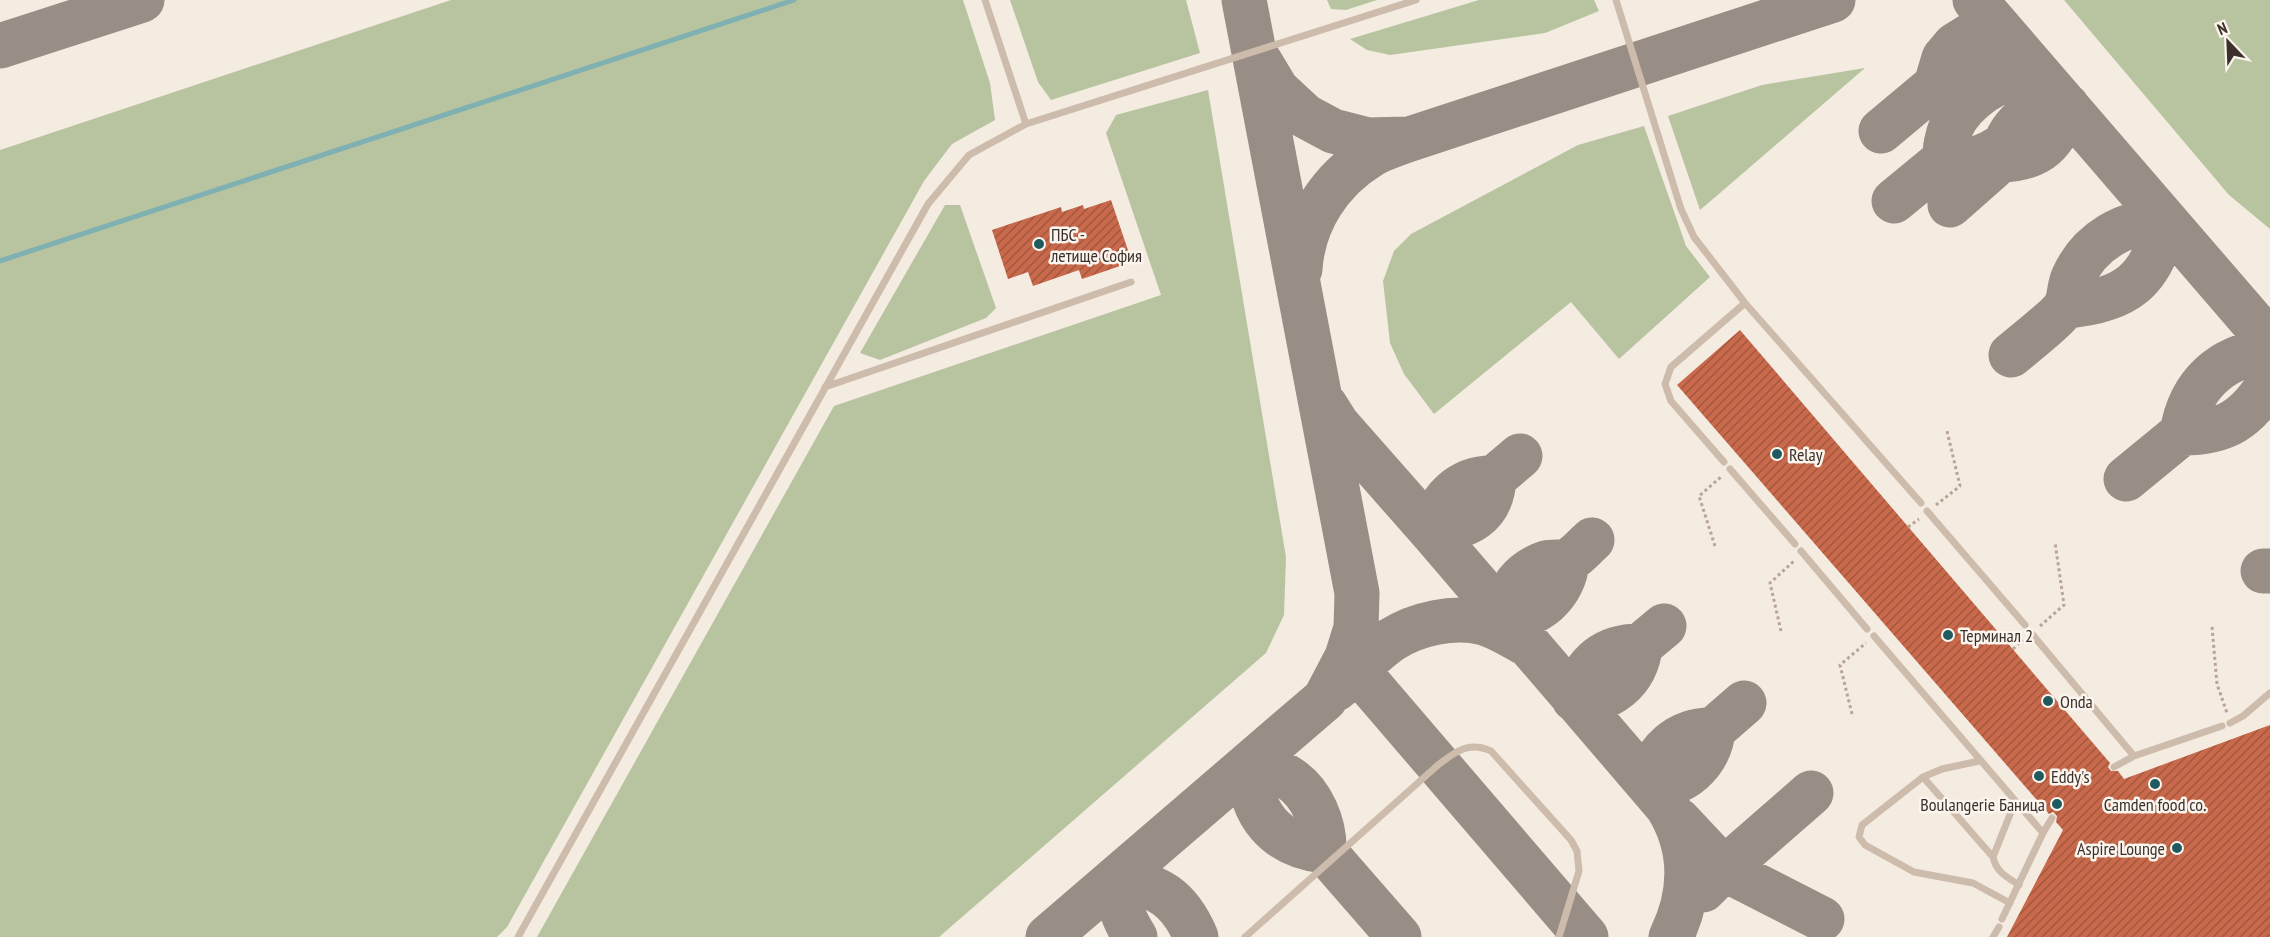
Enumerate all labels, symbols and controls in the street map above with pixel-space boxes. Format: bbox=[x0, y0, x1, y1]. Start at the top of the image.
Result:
north arrow bbox=[2198, 12, 2258, 72]
text: N bbox=[2214, 17, 2230, 39]
place label: ПБС - летище София bbox=[1050, 223, 1142, 267]
marker: ПБС - летище София bbox=[1032, 237, 1046, 251]
place label: Relay bbox=[1789, 443, 1823, 466]
marker: Relay bbox=[1770, 447, 1784, 461]
place label: Терминал 2 bbox=[1960, 624, 2033, 647]
marker: Терминал 2 bbox=[1941, 628, 1955, 642]
place label: Onda bbox=[2060, 690, 2093, 713]
marker: Onda bbox=[2041, 694, 2055, 708]
place label: Eddy's bbox=[2051, 765, 2089, 788]
marker: Eddy's bbox=[2032, 769, 2046, 783]
marker: Camden food co. bbox=[2148, 777, 2162, 791]
place label: Boulangerie Баница bbox=[1920, 793, 2045, 816]
place label: Camden food co. bbox=[2104, 793, 2206, 816]
marker: Boulangerie Баница bbox=[2050, 797, 2064, 811]
place label: Aspire Lounge bbox=[2077, 837, 2165, 860]
marker: Aspire Lounge bbox=[2170, 841, 2184, 855]

